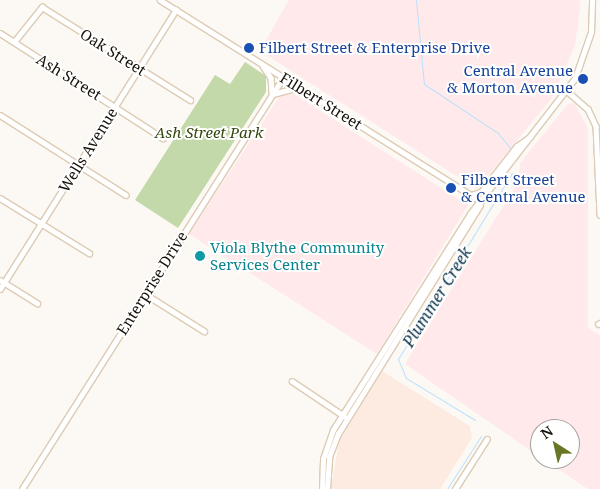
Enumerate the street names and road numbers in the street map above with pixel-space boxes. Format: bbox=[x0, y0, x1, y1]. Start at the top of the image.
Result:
street label: Oak Street bbox=[77, 25, 149, 79]
street label: Ash Street bbox=[33, 50, 105, 104]
street label: Filbert Street bbox=[277, 69, 365, 133]
street label: Wells Avenue bbox=[55, 104, 121, 196]
street label: Enterprise Drive bbox=[113, 228, 191, 338]

